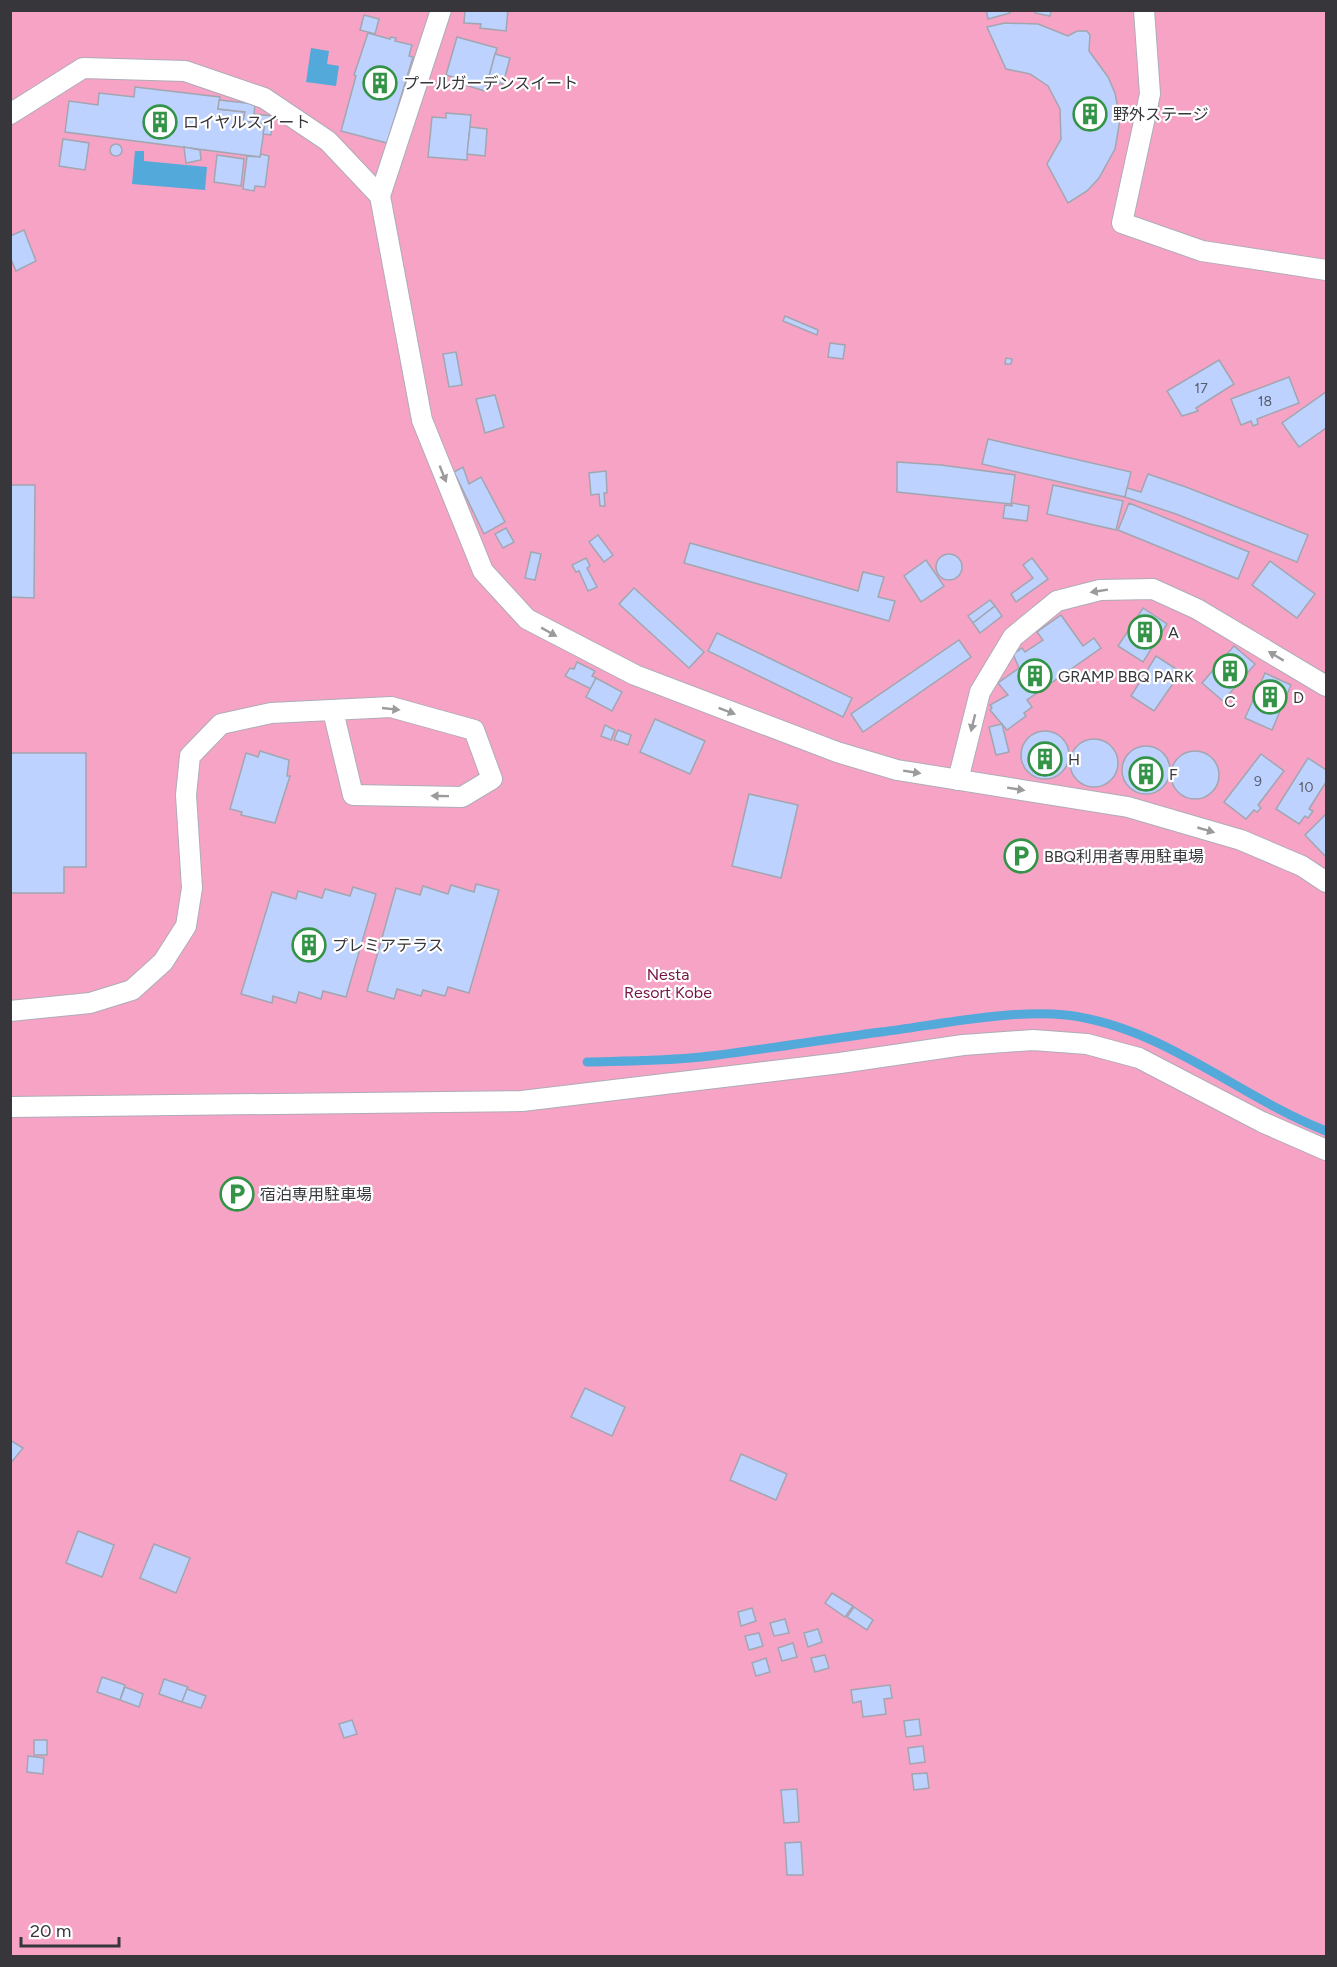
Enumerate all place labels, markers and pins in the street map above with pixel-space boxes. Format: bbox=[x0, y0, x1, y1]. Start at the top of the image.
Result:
building icon: プールガーデンスイート bbox=[362, 65, 398, 101]
place label: プールガーデンスイート bbox=[403, 74, 578, 93]
building icon: 野外ステージ bbox=[1072, 96, 1108, 132]
building icon: ロイヤルスイート bbox=[142, 104, 178, 140]
place label: 野外ステージ bbox=[1113, 105, 1209, 124]
place label: ロイヤルスイート bbox=[183, 113, 311, 132]
building icon: A bbox=[1127, 614, 1163, 650]
place label: A bbox=[1168, 623, 1179, 642]
building icon: C bbox=[1212, 653, 1248, 689]
building icon: GRAMP BBQ PARK bbox=[1017, 658, 1053, 694]
place label: GRAMP BBQ PARK bbox=[1058, 667, 1194, 686]
building icon: D bbox=[1252, 679, 1288, 715]
place label: D bbox=[1293, 688, 1304, 707]
place label: C bbox=[1224, 692, 1236, 711]
building icon: H bbox=[1027, 741, 1063, 777]
place label: H bbox=[1068, 750, 1080, 769]
building icon: F bbox=[1128, 756, 1164, 792]
place label: F bbox=[1169, 765, 1178, 784]
parking icon: BBQ利用者専用駐車場 bbox=[1003, 838, 1039, 874]
place label: BBQ利用者専用駐車場 bbox=[1044, 847, 1204, 866]
building icon: プレミアテラス bbox=[291, 927, 327, 963]
place label: プレミアテラス bbox=[332, 936, 444, 955]
parking icon: 宿泊専用駐車場 bbox=[219, 1176, 255, 1212]
place label: 宿泊専用駐車場 bbox=[260, 1185, 372, 1204]

